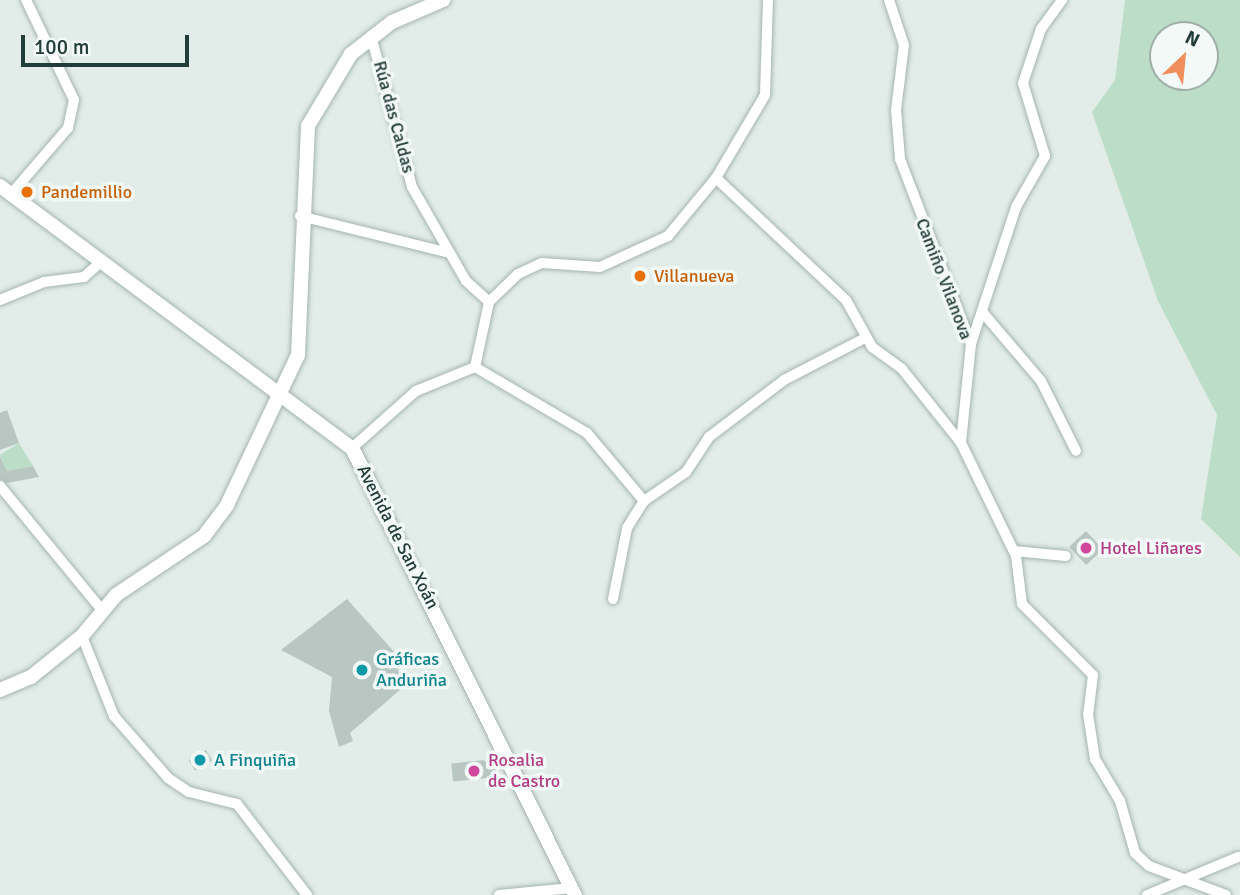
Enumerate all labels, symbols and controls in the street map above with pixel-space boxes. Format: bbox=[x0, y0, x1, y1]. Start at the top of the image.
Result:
scale bar bbox=[24, 21, 192, 65]
north arrow bbox=[1149, 21, 1219, 91]
text: N bbox=[1181, 25, 1204, 53]
text: 100 m bbox=[34, 34, 89, 60]
street label: Rúa das Caldas bbox=[369, 58, 419, 176]
place label: Pandemillio bbox=[41, 181, 132, 203]
marker: Pandemillio bbox=[19, 184, 35, 200]
street label: Camiño Vilanova bbox=[911, 215, 977, 343]
place label: Villanueva bbox=[654, 265, 734, 287]
marker: Villanueva bbox=[632, 268, 648, 284]
street label: Avenida de San Xoán bbox=[352, 461, 444, 613]
place label: Hotel Liñares bbox=[1100, 537, 1202, 559]
marker: Hotel Liñares bbox=[1078, 540, 1094, 556]
place label: Gráficas Anduriña bbox=[376, 649, 447, 692]
marker: Gráficas Anduriña bbox=[354, 662, 370, 678]
place label: A Finquiña bbox=[214, 749, 296, 771]
place label: Rosalia de Castro bbox=[488, 750, 560, 792]
marker: A Finquiña bbox=[192, 752, 208, 768]
marker: Rosalia de Castro bbox=[466, 763, 482, 779]

